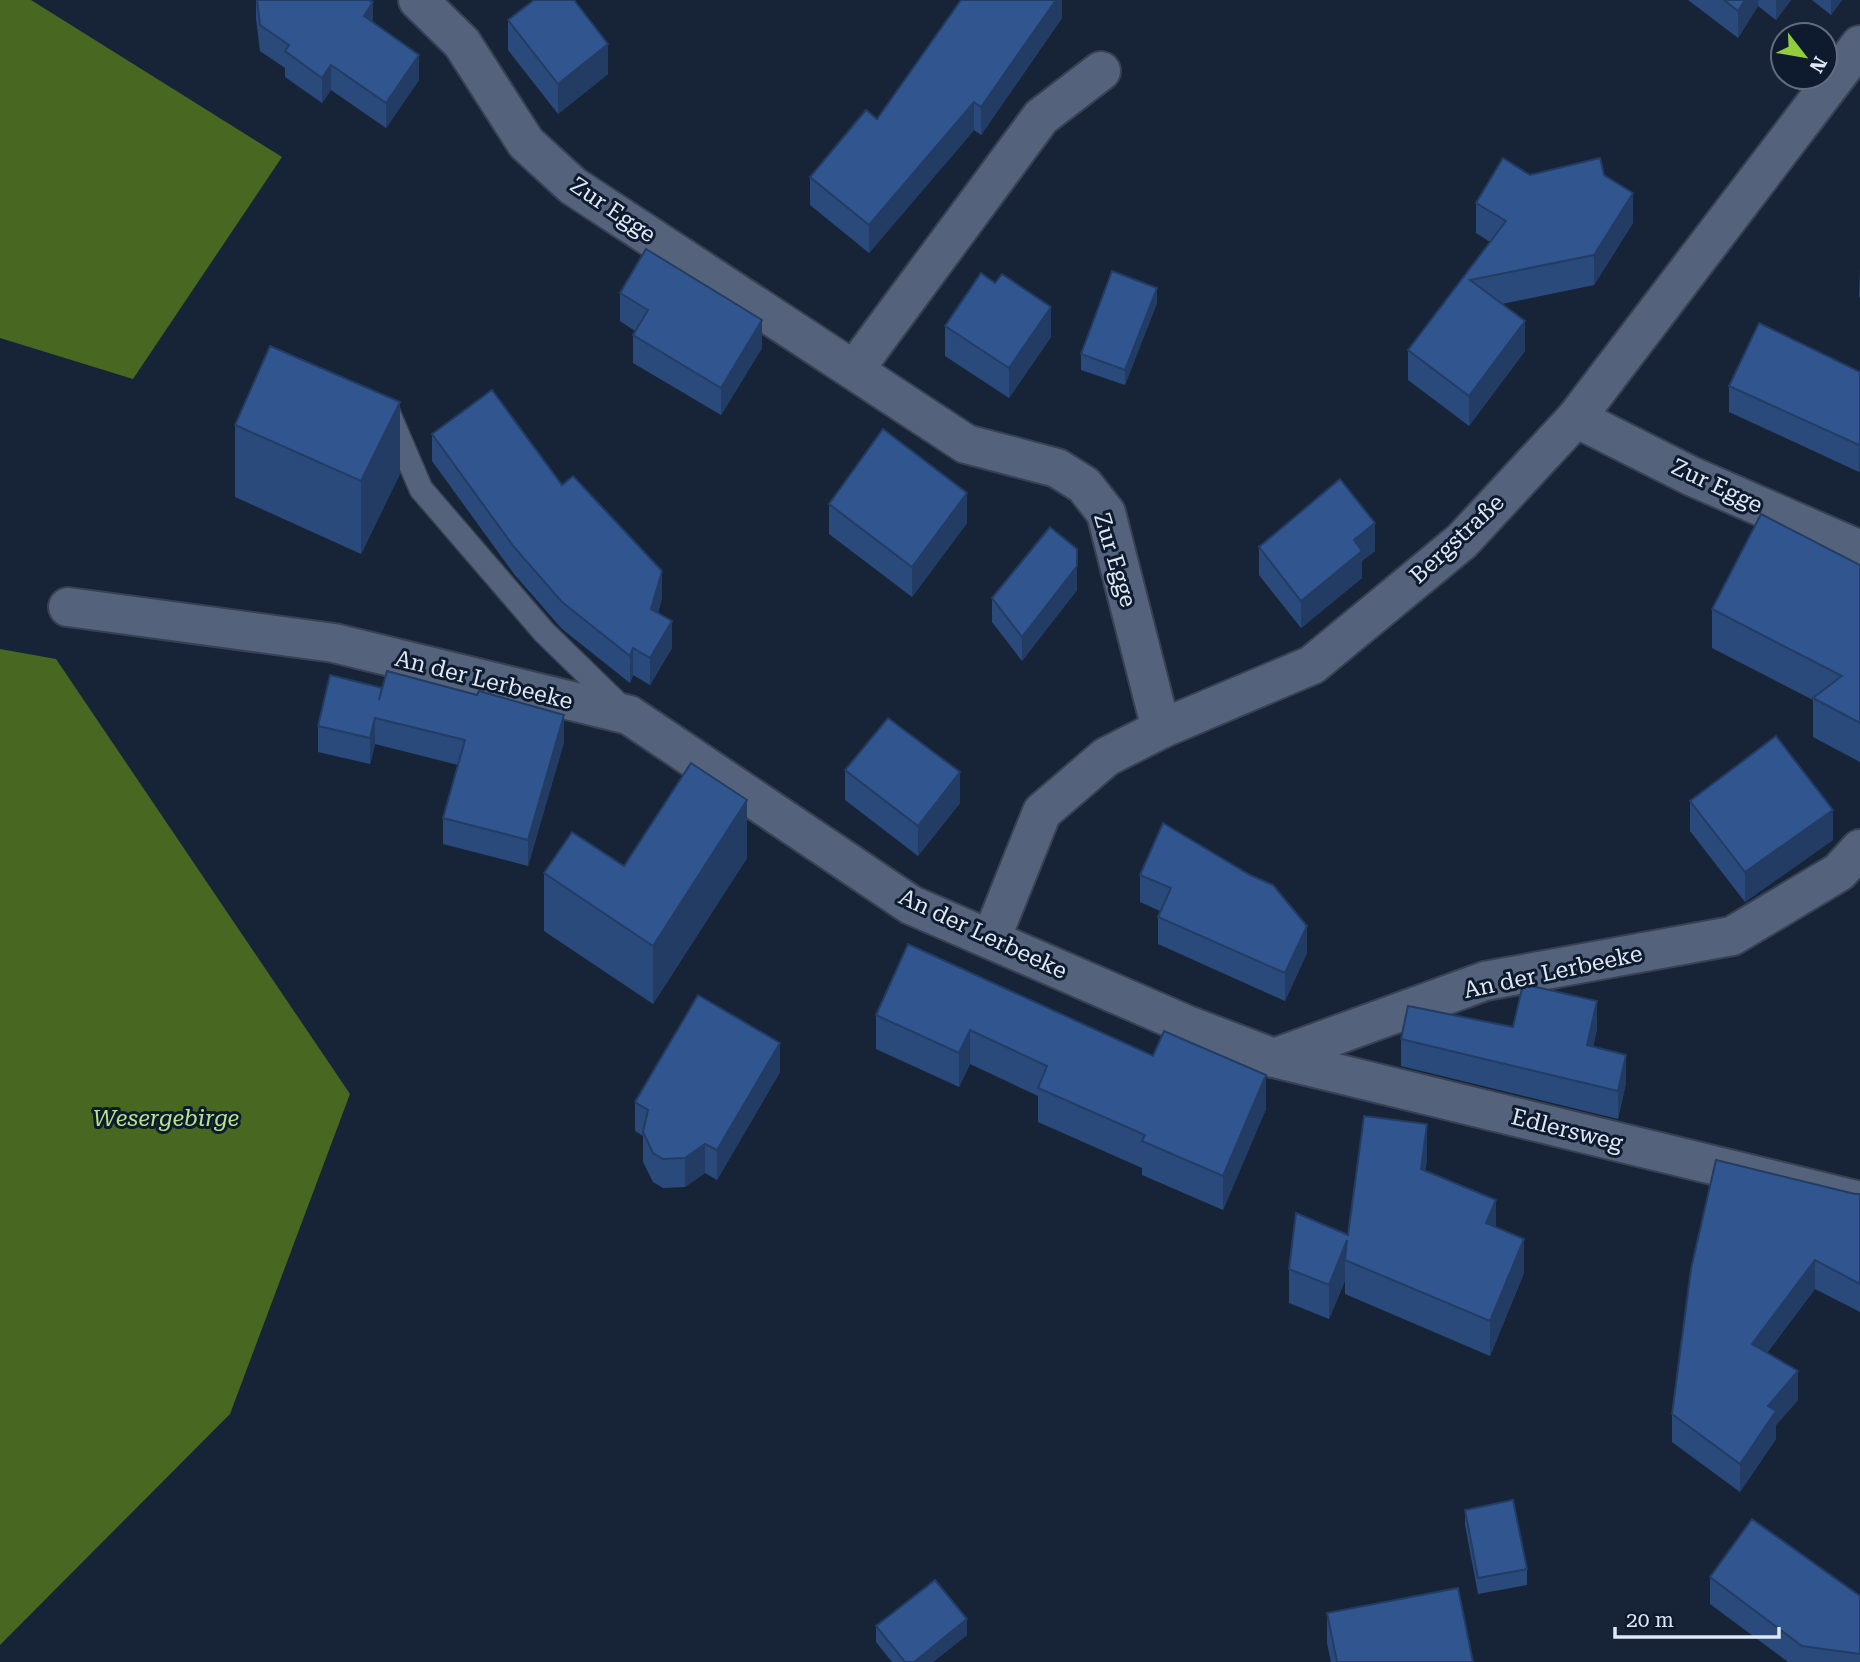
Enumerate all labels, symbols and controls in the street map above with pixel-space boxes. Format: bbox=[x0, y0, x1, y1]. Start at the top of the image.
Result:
north arrow bbox=[1769, 21, 1839, 91]
text: N bbox=[1804, 52, 1832, 77]
street label: Zur Egge bbox=[565, 172, 661, 248]
street label: Zur Egge bbox=[1667, 453, 1767, 519]
street label: Bergstraße bbox=[1405, 489, 1509, 589]
street label: Zur Egge bbox=[1088, 510, 1142, 610]
street label: An der Lerbeeke bbox=[392, 645, 576, 715]
street label: An der Lerbeeke bbox=[895, 883, 1071, 985]
street label: An der Lerbeeke bbox=[1461, 940, 1645, 1004]
street label: Edlersweg bbox=[1509, 1103, 1625, 1157]
park label: Wesergebirge bbox=[93, 1105, 239, 1132]
scale bar bbox=[1615, 1596, 1780, 1640]
text: 20 m bbox=[1626, 1608, 1674, 1632]

